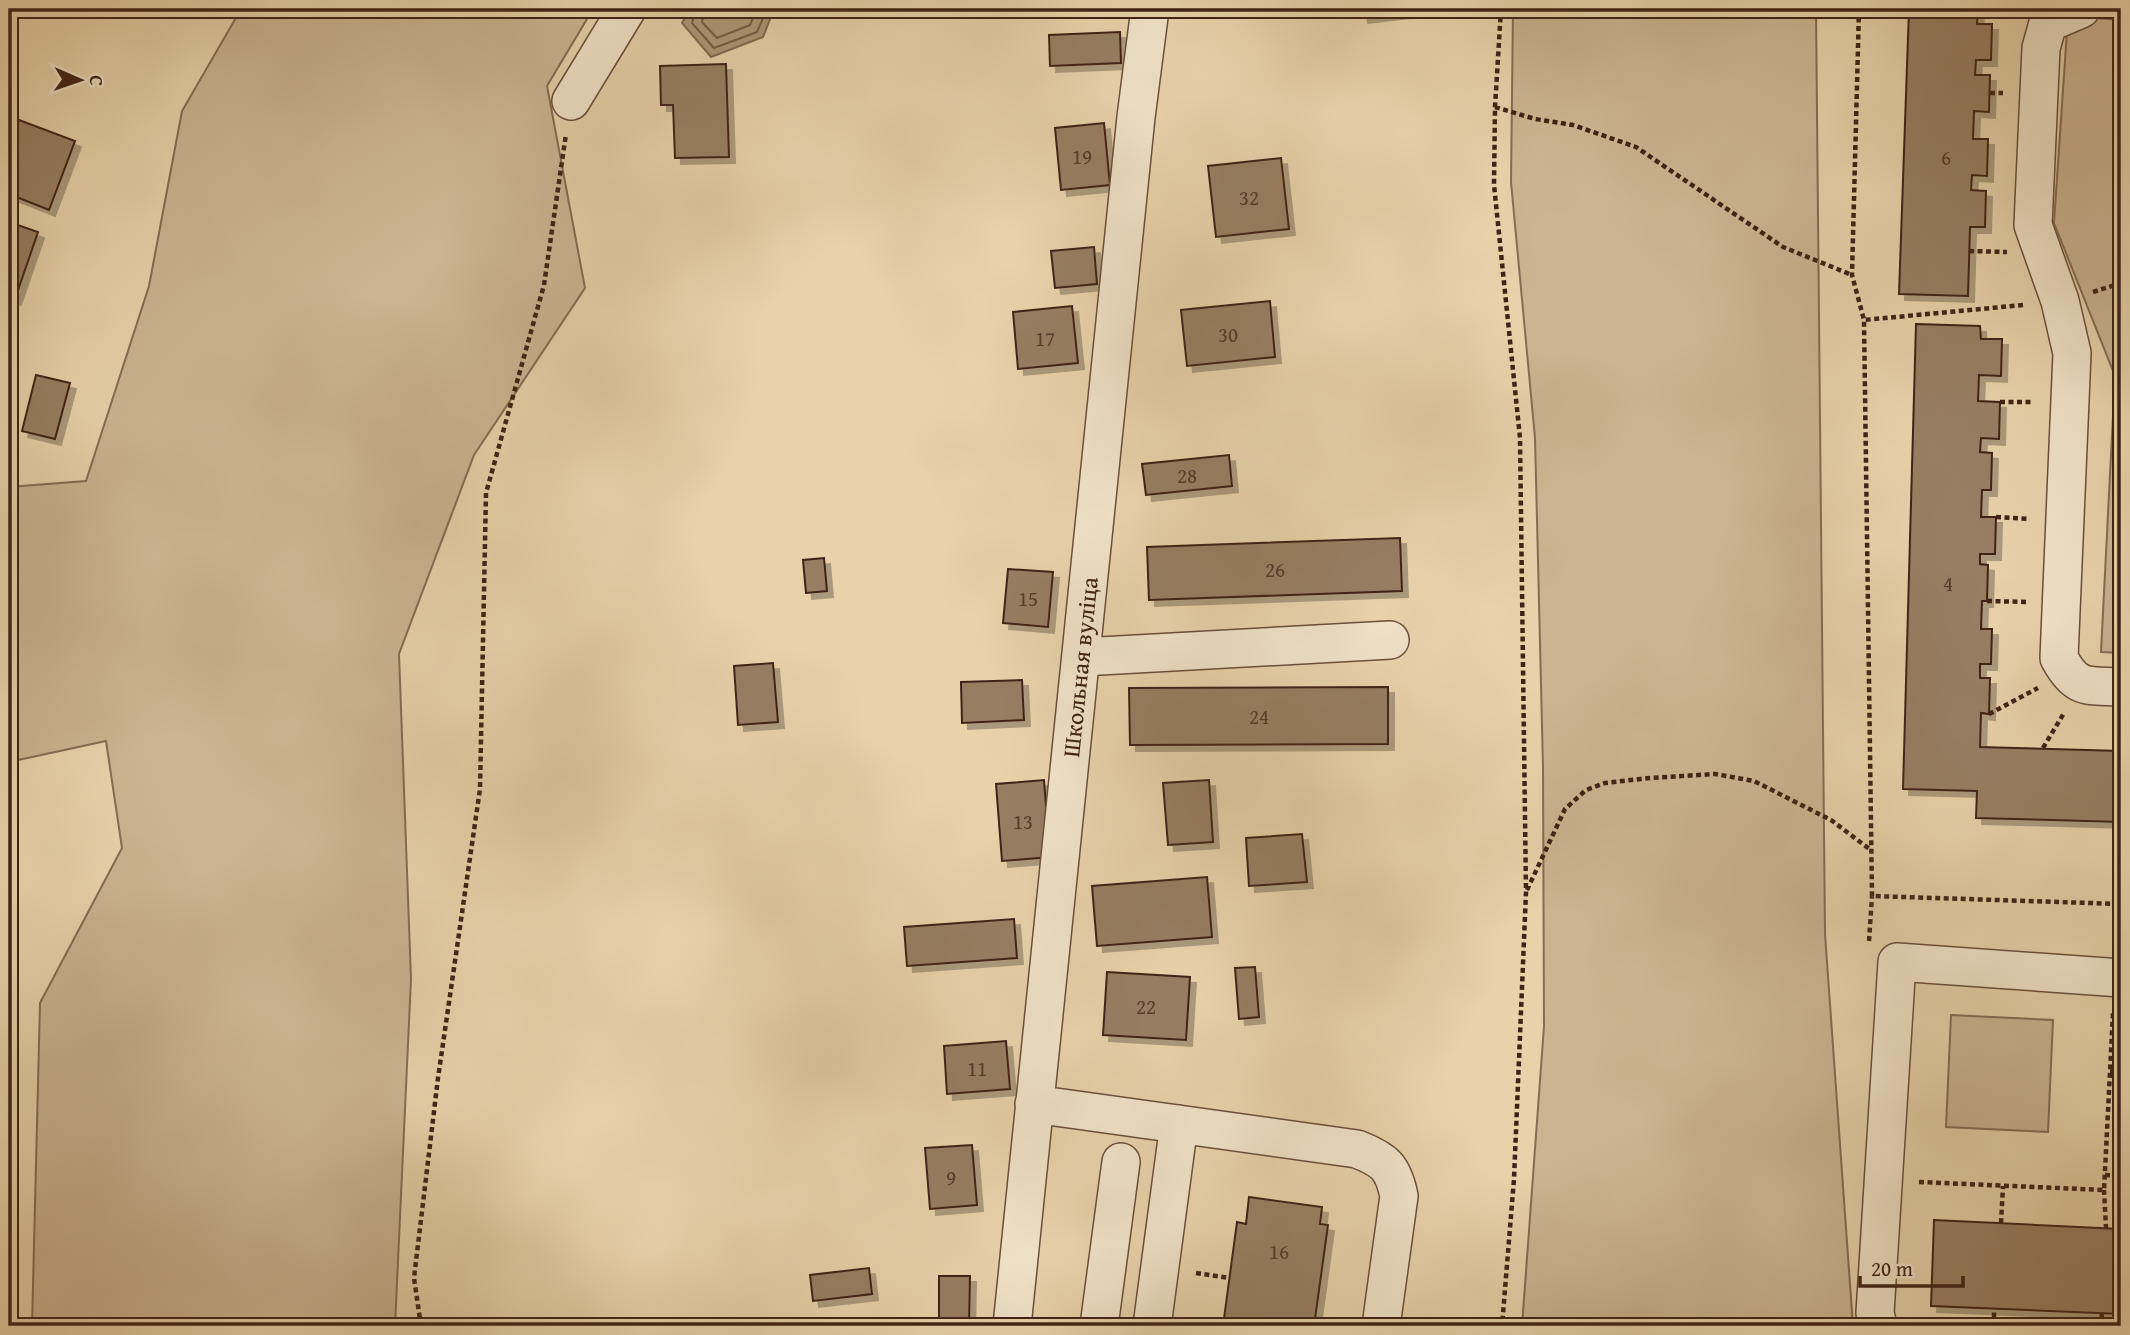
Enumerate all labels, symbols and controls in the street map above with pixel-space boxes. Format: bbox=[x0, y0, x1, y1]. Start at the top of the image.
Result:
north arrow bbox=[46, 46, 116, 116]
text: С bbox=[83, 75, 111, 87]
house number: 19 bbox=[1072, 141, 1092, 172]
house number: 6 bbox=[1941, 142, 1951, 173]
house number: 32 bbox=[1239, 182, 1259, 213]
house number: 30 bbox=[1218, 319, 1238, 350]
house number: 17 bbox=[1035, 323, 1055, 354]
house number: 28 bbox=[1177, 460, 1197, 491]
house number: 26 bbox=[1265, 554, 1285, 585]
house number: 4 bbox=[1943, 568, 1953, 599]
street label: Школьная вуліца bbox=[1053, 575, 1107, 759]
house number: 15 bbox=[1018, 583, 1038, 614]
house number: 24 bbox=[1249, 701, 1269, 732]
house number: 13 bbox=[1013, 806, 1033, 837]
house number: 22 bbox=[1136, 991, 1156, 1022]
house number: 11 bbox=[967, 1053, 987, 1084]
house number: 9 bbox=[946, 1162, 956, 1193]
house number: 16 bbox=[1269, 1236, 1289, 1267]
scale bar bbox=[1860, 1244, 1964, 1288]
text: 20 m bbox=[1871, 1253, 1913, 1284]

